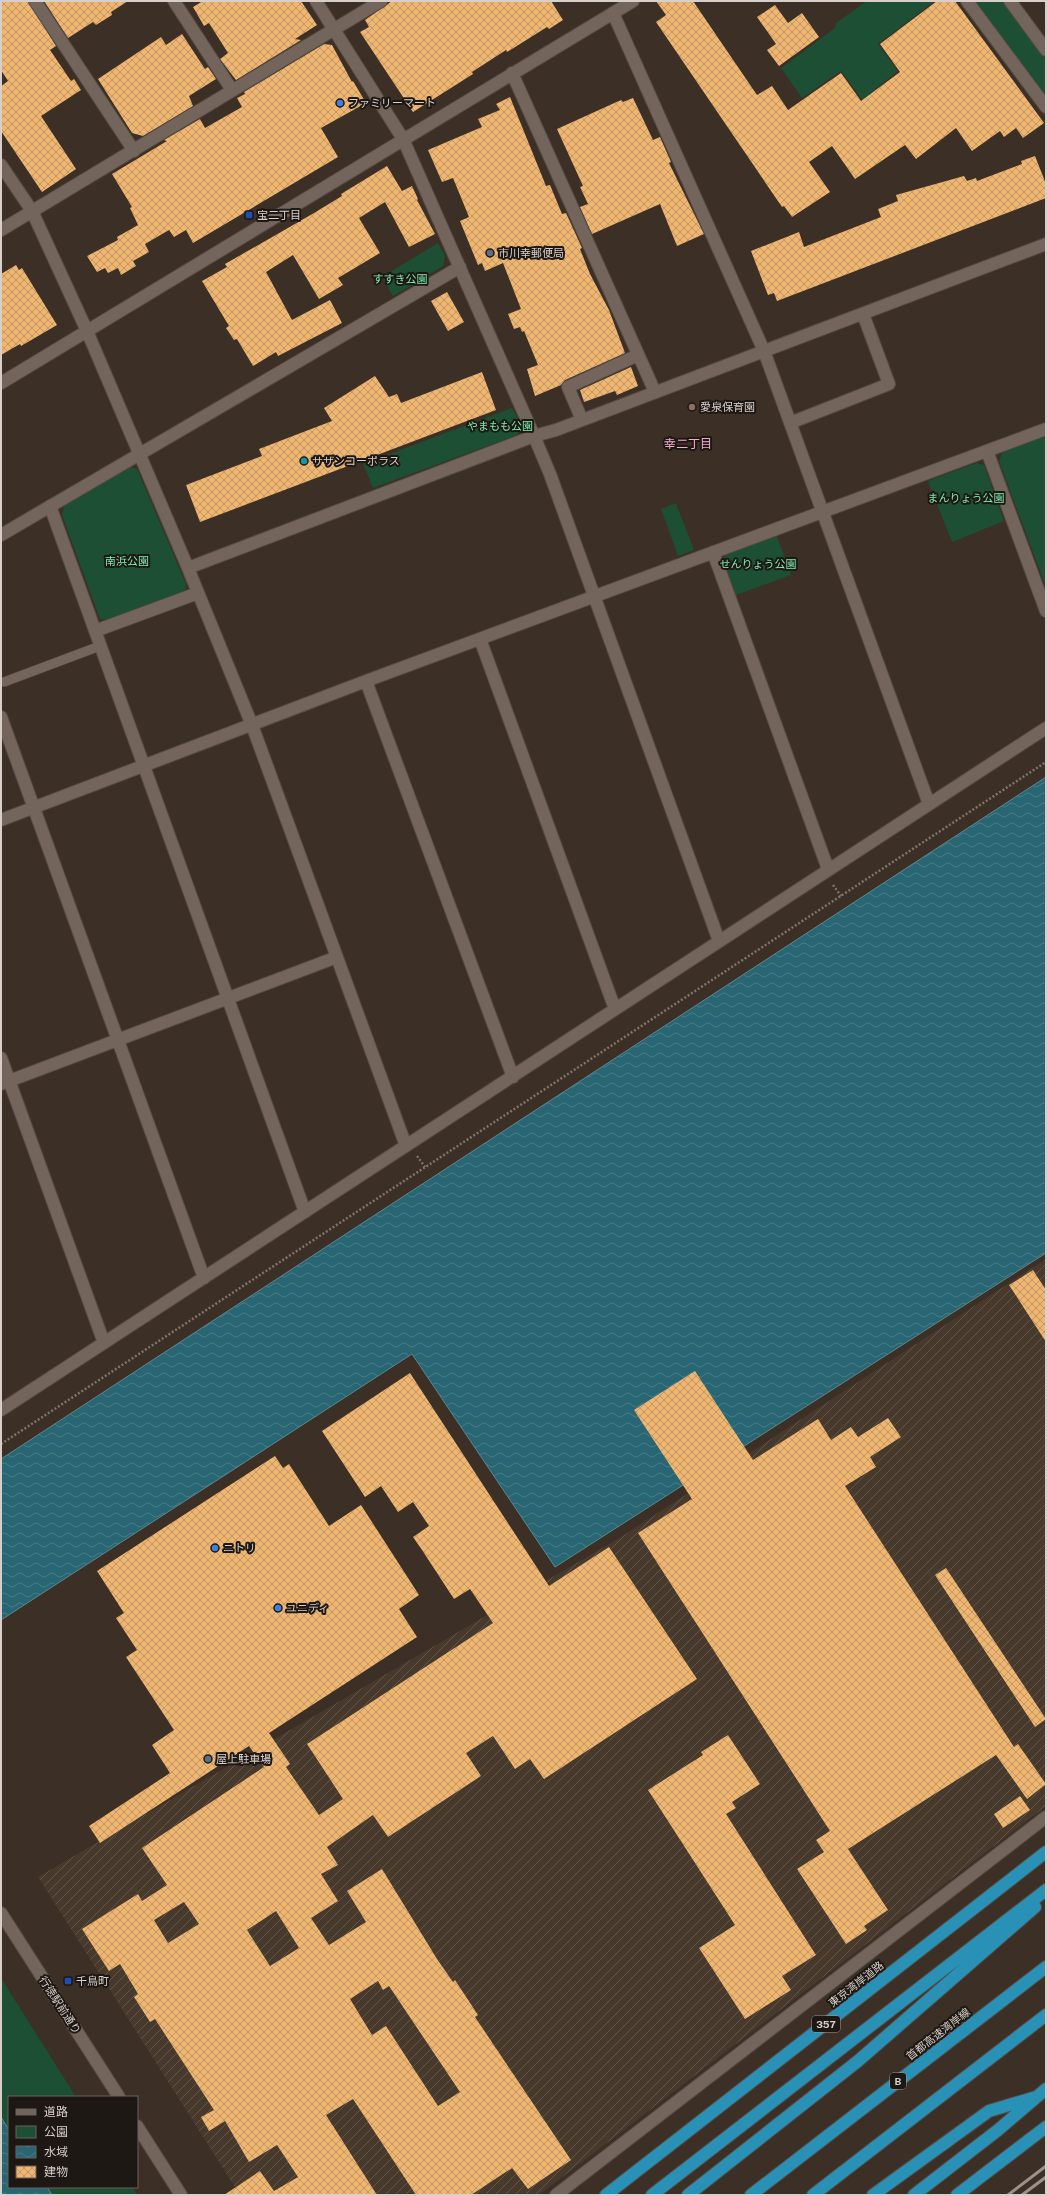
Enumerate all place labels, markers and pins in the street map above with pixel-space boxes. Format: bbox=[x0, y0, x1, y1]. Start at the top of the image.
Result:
place label: ファミリーマート bbox=[348, 97, 436, 109]
marker: ファミリーマート bbox=[335, 98, 345, 108]
place label: 宝二丁目 bbox=[257, 209, 301, 221]
marker: 宝二丁目 bbox=[244, 210, 254, 220]
place label: 市川幸郵便局 bbox=[498, 247, 564, 259]
marker: 市川幸郵便局 bbox=[485, 248, 495, 258]
place label: 愛泉保育園 bbox=[700, 401, 755, 413]
marker: 愛泉保育園 bbox=[687, 402, 697, 412]
place label: サザンコーポラス bbox=[312, 455, 400, 467]
marker: サザンコーポラス bbox=[299, 456, 309, 466]
place label: ニトリ bbox=[223, 1542, 256, 1554]
marker: ニトリ bbox=[210, 1543, 220, 1553]
place label: ユニディ bbox=[286, 1602, 329, 1614]
marker: ユニディ bbox=[273, 1603, 283, 1613]
place label: 屋上駐車場 bbox=[216, 1753, 271, 1765]
marker: 屋上駐車場 bbox=[203, 1754, 213, 1764]
place label: 千鳥町 bbox=[76, 1975, 109, 1987]
marker: 千鳥町 bbox=[63, 1976, 73, 1986]

